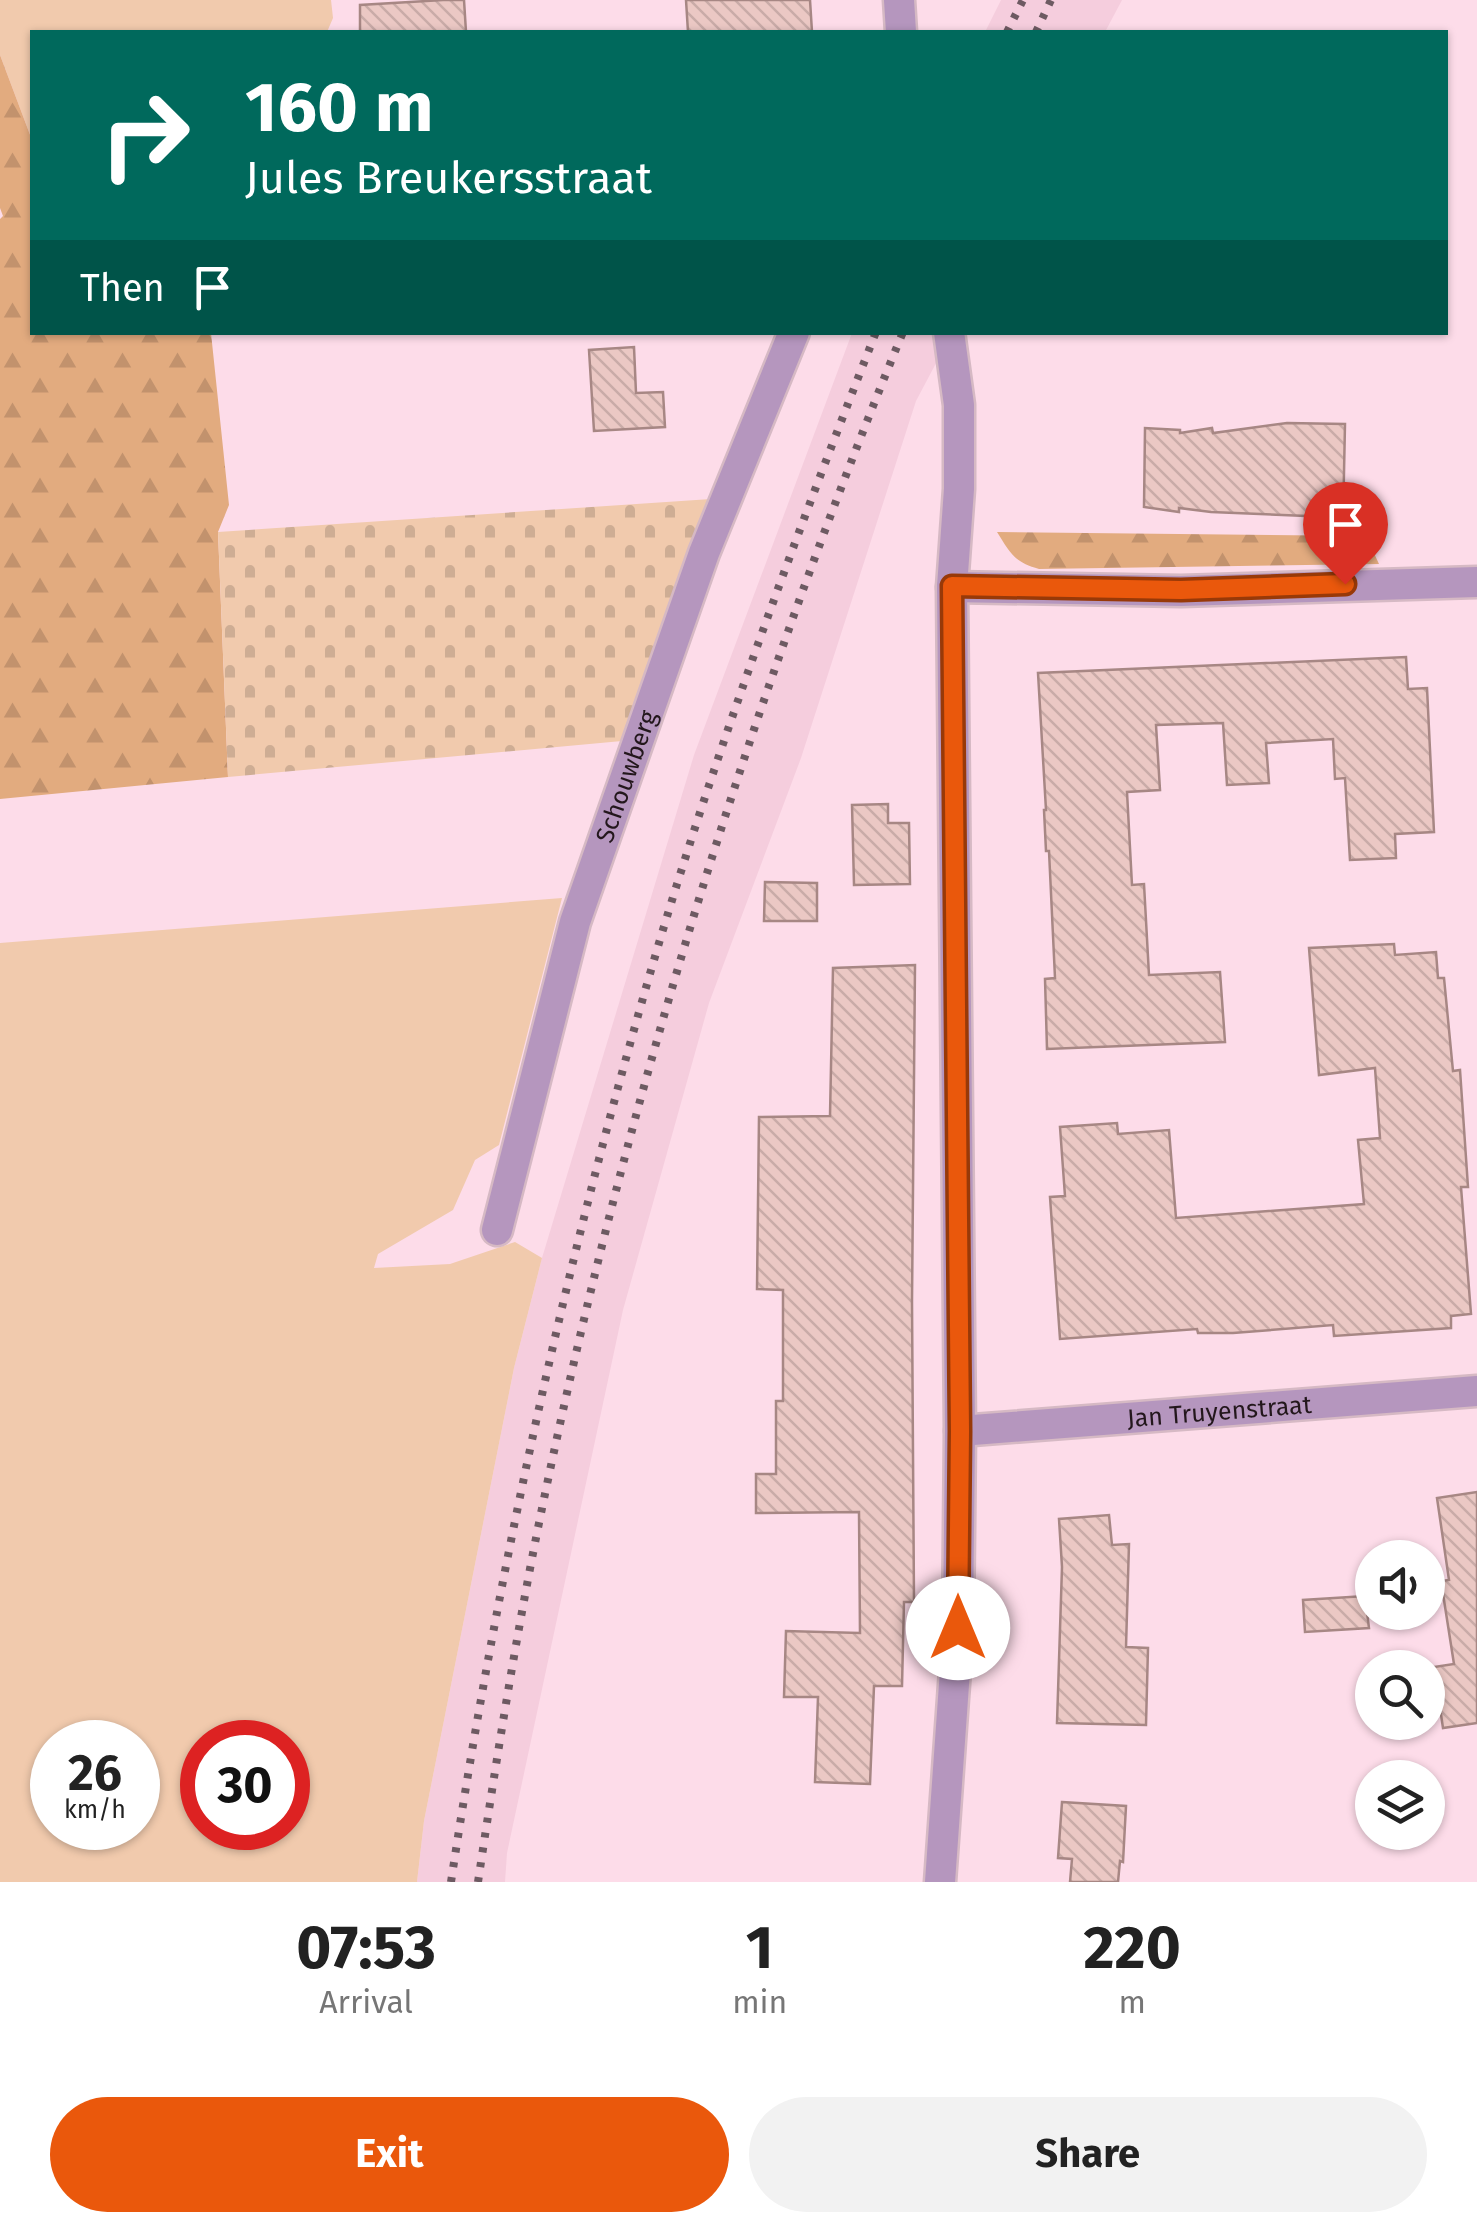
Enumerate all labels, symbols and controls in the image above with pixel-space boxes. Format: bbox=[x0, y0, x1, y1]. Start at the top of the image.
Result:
text: 160 m bbox=[245, 66, 434, 150]
icon: right bbox=[80, 70, 210, 200]
text: Jules Breukersstraat bbox=[245, 151, 652, 205]
icon: arrive bbox=[185, 260, 240, 315]
text: Then bbox=[80, 265, 165, 311]
pin bbox=[1303, 482, 1388, 585]
icon: arrive bbox=[1318, 497, 1373, 552]
street label: Schouwberg bbox=[590, 707, 664, 847]
street label: Jan Truyenstraat bbox=[1126, 1390, 1314, 1434]
map controls bbox=[1355, 1540, 1445, 1850]
button: sound bbox=[1355, 1540, 1445, 1630]
position arrow bbox=[906, 1576, 1010, 1680]
button: search bbox=[1355, 1650, 1445, 1740]
speed limit sign: 30 bbox=[180, 1720, 310, 1850]
text: 26 bbox=[68, 1743, 122, 1803]
button: layers bbox=[1355, 1760, 1445, 1850]
text: km/h bbox=[64, 1795, 126, 1825]
text: 07:53 bbox=[296, 1912, 436, 1984]
text: 1 bbox=[746, 1912, 774, 1984]
text: 220 bbox=[1084, 1912, 1181, 1984]
text: Arrival bbox=[319, 1983, 413, 2021]
text: min bbox=[732, 1983, 787, 2021]
text: m bbox=[1118, 1983, 1146, 2021]
button: Exit bbox=[50, 2097, 729, 2212]
button: Share bbox=[749, 2097, 1427, 2212]

